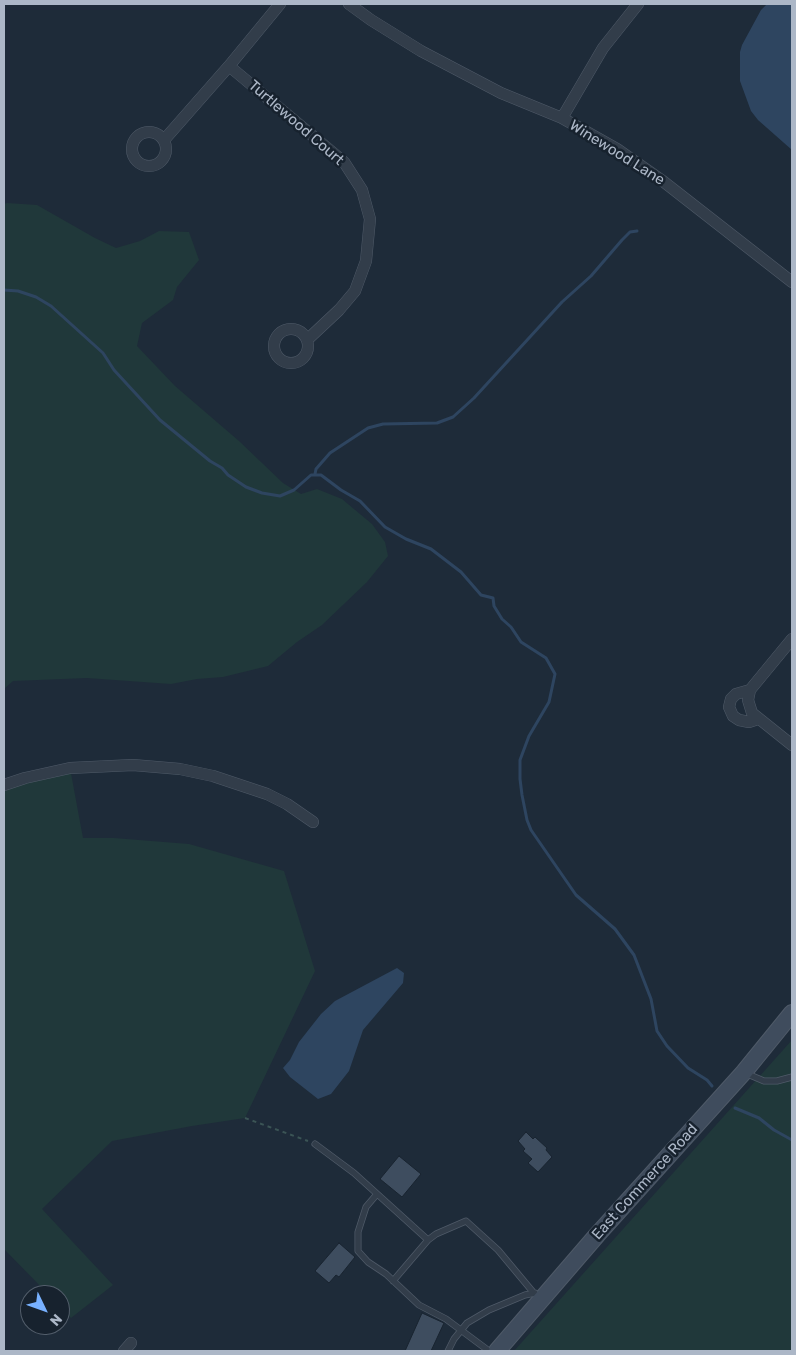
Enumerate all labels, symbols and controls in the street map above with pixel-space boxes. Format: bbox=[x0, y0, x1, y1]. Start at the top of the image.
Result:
street label: Turtlewood Court bbox=[245, 77, 347, 169]
street label: Winewood Lane bbox=[566, 117, 668, 189]
street label: East Commerce Road bbox=[588, 1120, 702, 1244]
north arrow bbox=[20, 1285, 70, 1335]
text: N bbox=[46, 1310, 65, 1329]

